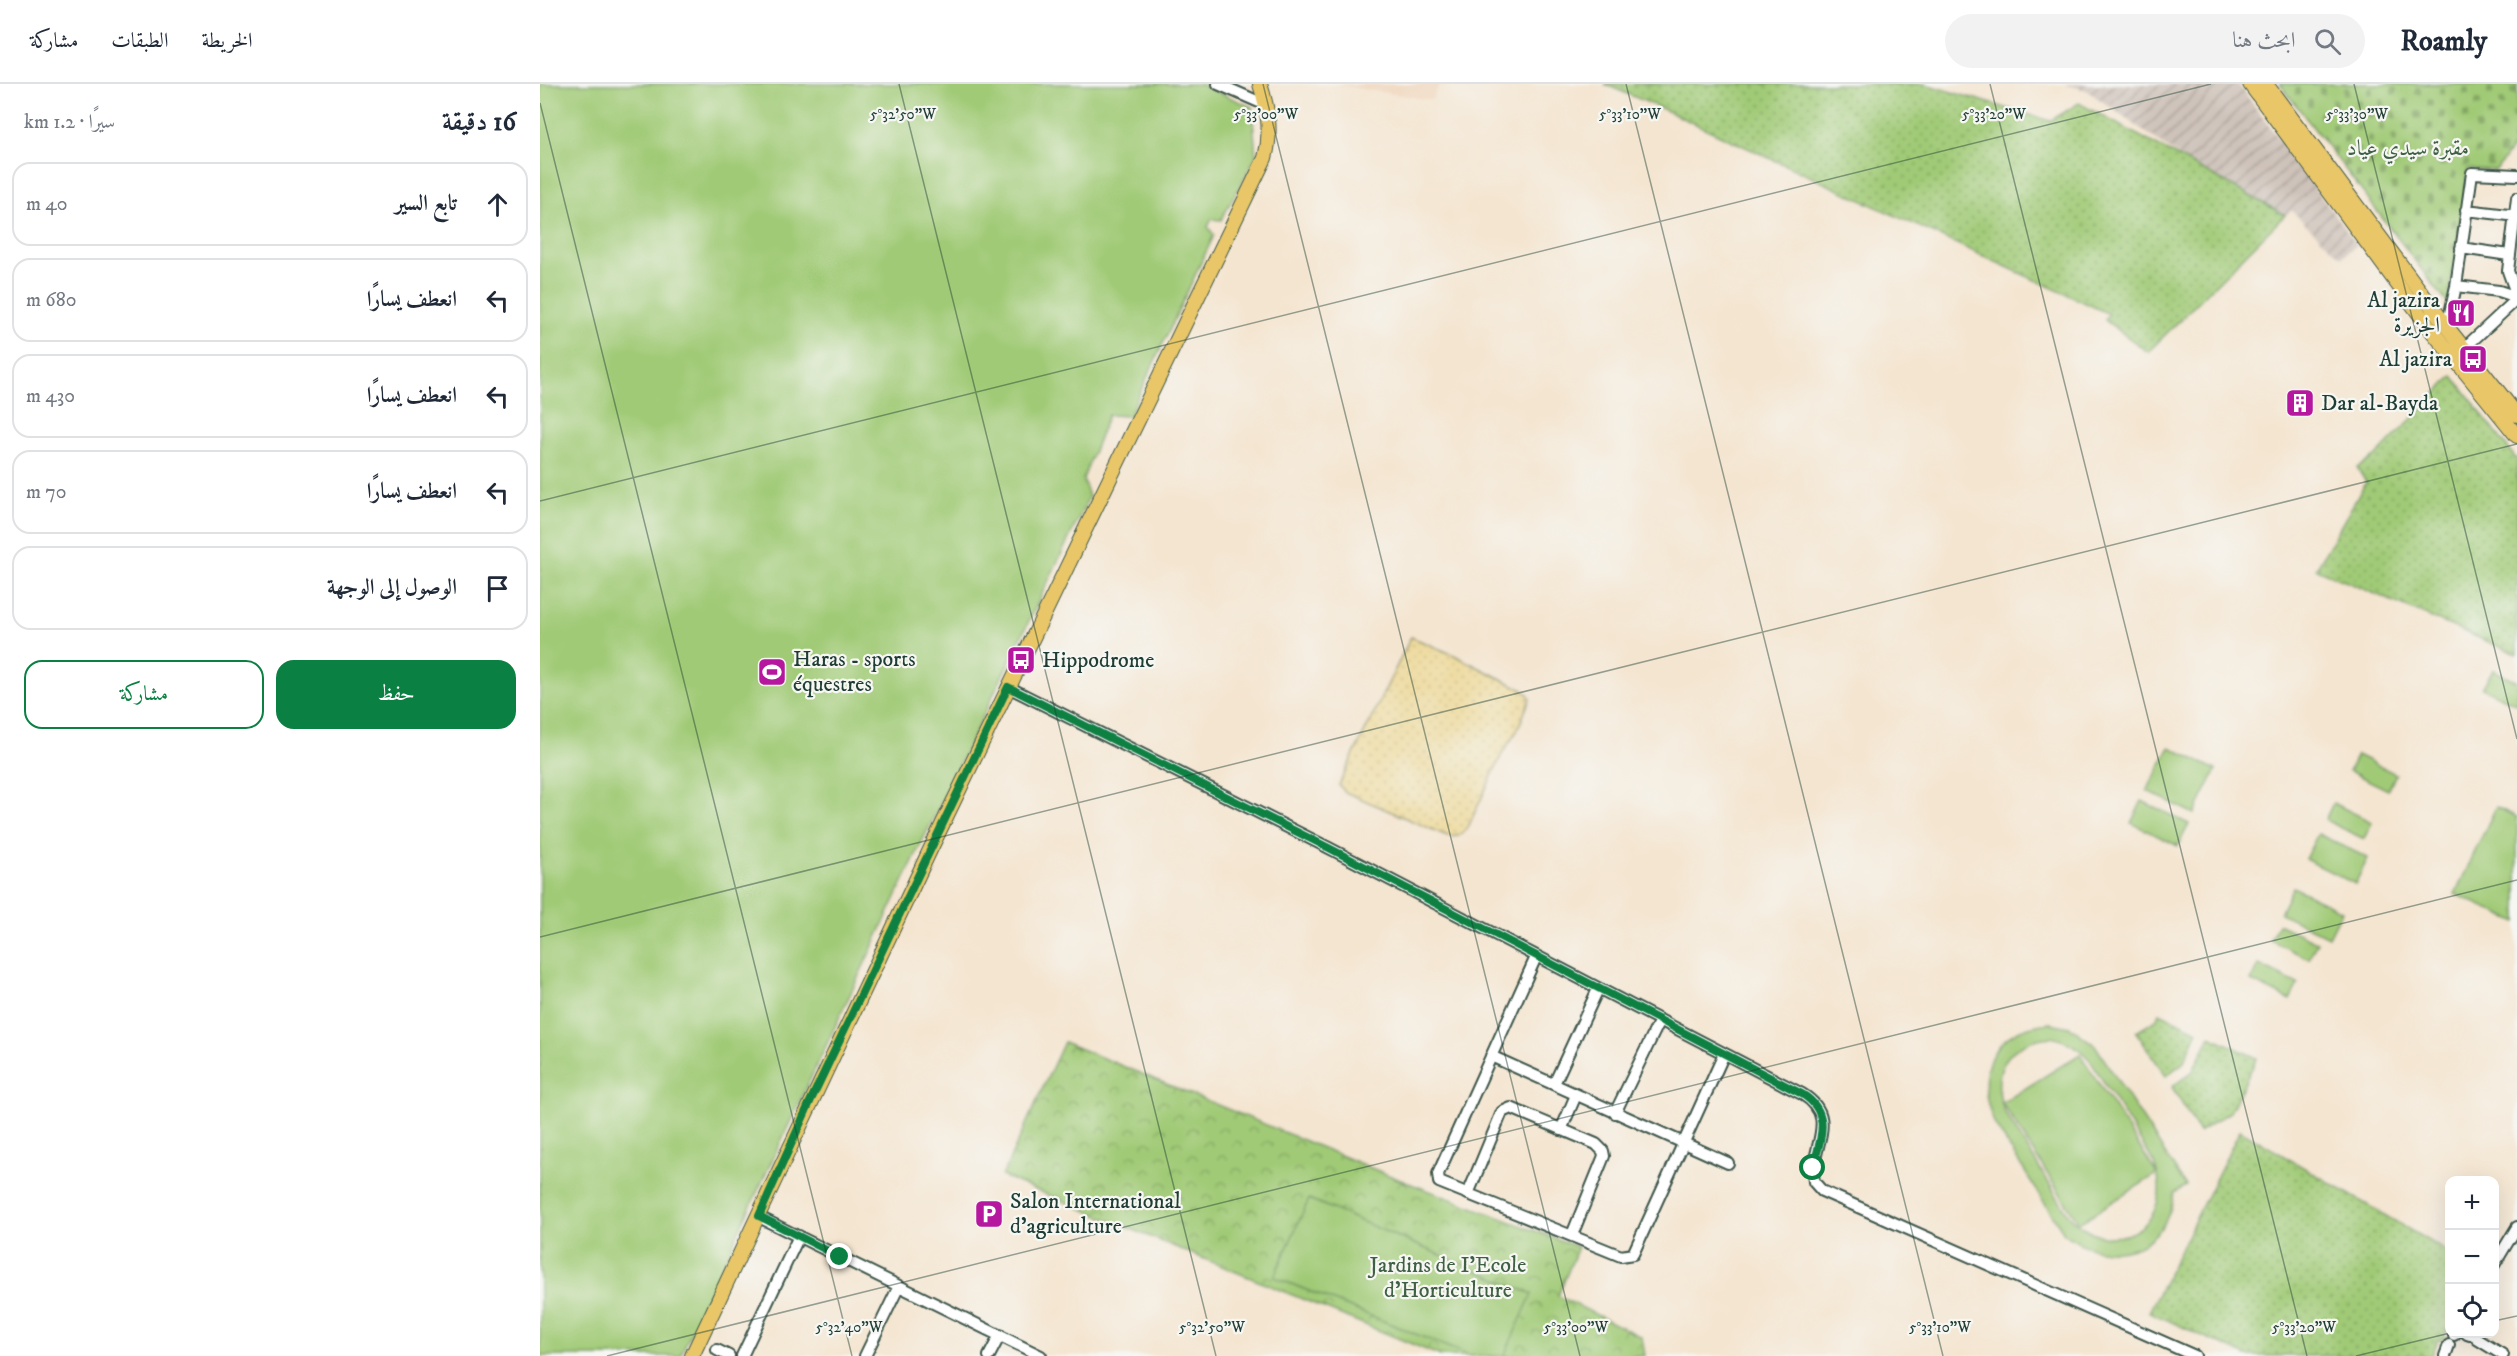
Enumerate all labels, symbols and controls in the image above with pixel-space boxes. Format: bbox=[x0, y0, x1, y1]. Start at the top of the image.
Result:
search box bbox=[1945, 14, 2365, 68]
text: Roamly bbox=[2401, 24, 2487, 59]
icon: search bbox=[2311, 25, 2344, 58]
text: ابحث هنا bbox=[2232, 27, 2296, 54]
text: مشاركة bbox=[30, 28, 78, 54]
text: الطبقات bbox=[111, 28, 168, 54]
text: الخريطة bbox=[201, 28, 253, 54]
text: 5°32'50"W bbox=[870, 105, 936, 124]
text: 5°33'00"W bbox=[1234, 105, 1299, 124]
text: 5°33'10"W bbox=[1599, 105, 1661, 124]
text: 5°33'20"W bbox=[1962, 105, 2026, 124]
text: 5°33'30"W bbox=[2326, 105, 2388, 124]
text: 16 دقيقة bbox=[442, 106, 516, 139]
text: سيرًا · 1.2 km bbox=[24, 110, 115, 135]
park label: مقبرة سيدي عياد bbox=[2347, 135, 2469, 165]
icon: ahead bbox=[481, 188, 514, 221]
text: تابع السير bbox=[395, 190, 457, 217]
text: 40 m bbox=[26, 192, 68, 217]
icon: left bbox=[481, 284, 514, 317]
text: انعطف يسارًا bbox=[367, 286, 457, 313]
place label: Al jazira الجزيرة bbox=[2367, 287, 2441, 339]
text: 680 m bbox=[26, 288, 77, 313]
restaurant icon: Al jazira الجزيرة bbox=[2445, 297, 2477, 329]
bus stop icon: Al jazira bbox=[2457, 343, 2489, 375]
place label: Al jazira bbox=[2379, 346, 2453, 373]
icon: left bbox=[481, 380, 514, 413]
text: انعطف يسارًا bbox=[367, 382, 457, 409]
text: 430 m bbox=[26, 384, 75, 409]
building icon: Dar al-Bayda bbox=[2284, 387, 2316, 419]
place label: Dar al-Bayda bbox=[2321, 390, 2439, 417]
icon: left bbox=[481, 476, 514, 509]
text: انعطف يسارًا bbox=[367, 478, 457, 505]
text: 70 m bbox=[26, 480, 67, 505]
icon: arrive bbox=[481, 572, 514, 605]
text: الوصول إلى الوجهة bbox=[327, 574, 457, 601]
bus stop icon: Hippodrome bbox=[1005, 644, 1037, 676]
place label: Haras - sports équestres bbox=[793, 646, 916, 698]
place label: Hippodrome bbox=[1042, 647, 1154, 674]
sports icon: Haras - sports équestres bbox=[756, 656, 788, 688]
button: مشاركة bbox=[24, 660, 264, 729]
button: حفظ bbox=[276, 660, 516, 729]
route start bbox=[1799, 1154, 1825, 1180]
map controls bbox=[2445, 1176, 2499, 1338]
button: + bbox=[2445, 1176, 2499, 1230]
place label: Salon International d'agriculture bbox=[1010, 1188, 1181, 1240]
parking icon: Salon International d'agriculture bbox=[973, 1198, 1005, 1230]
button: − bbox=[2445, 1230, 2499, 1284]
route end bbox=[826, 1243, 852, 1269]
park label: Jardins de I'Ecole d'Horticulture bbox=[1368, 1252, 1526, 1304]
button: locate bbox=[2445, 1284, 2499, 1338]
text: 5°32'40"W bbox=[816, 1318, 883, 1337]
text: 5°32'50"W bbox=[1179, 1318, 1245, 1337]
text: 5°33'00"W bbox=[1544, 1318, 1609, 1337]
text: 5°33'10"W bbox=[1909, 1318, 1971, 1337]
text: 5°33'20"W bbox=[2272, 1318, 2336, 1337]

